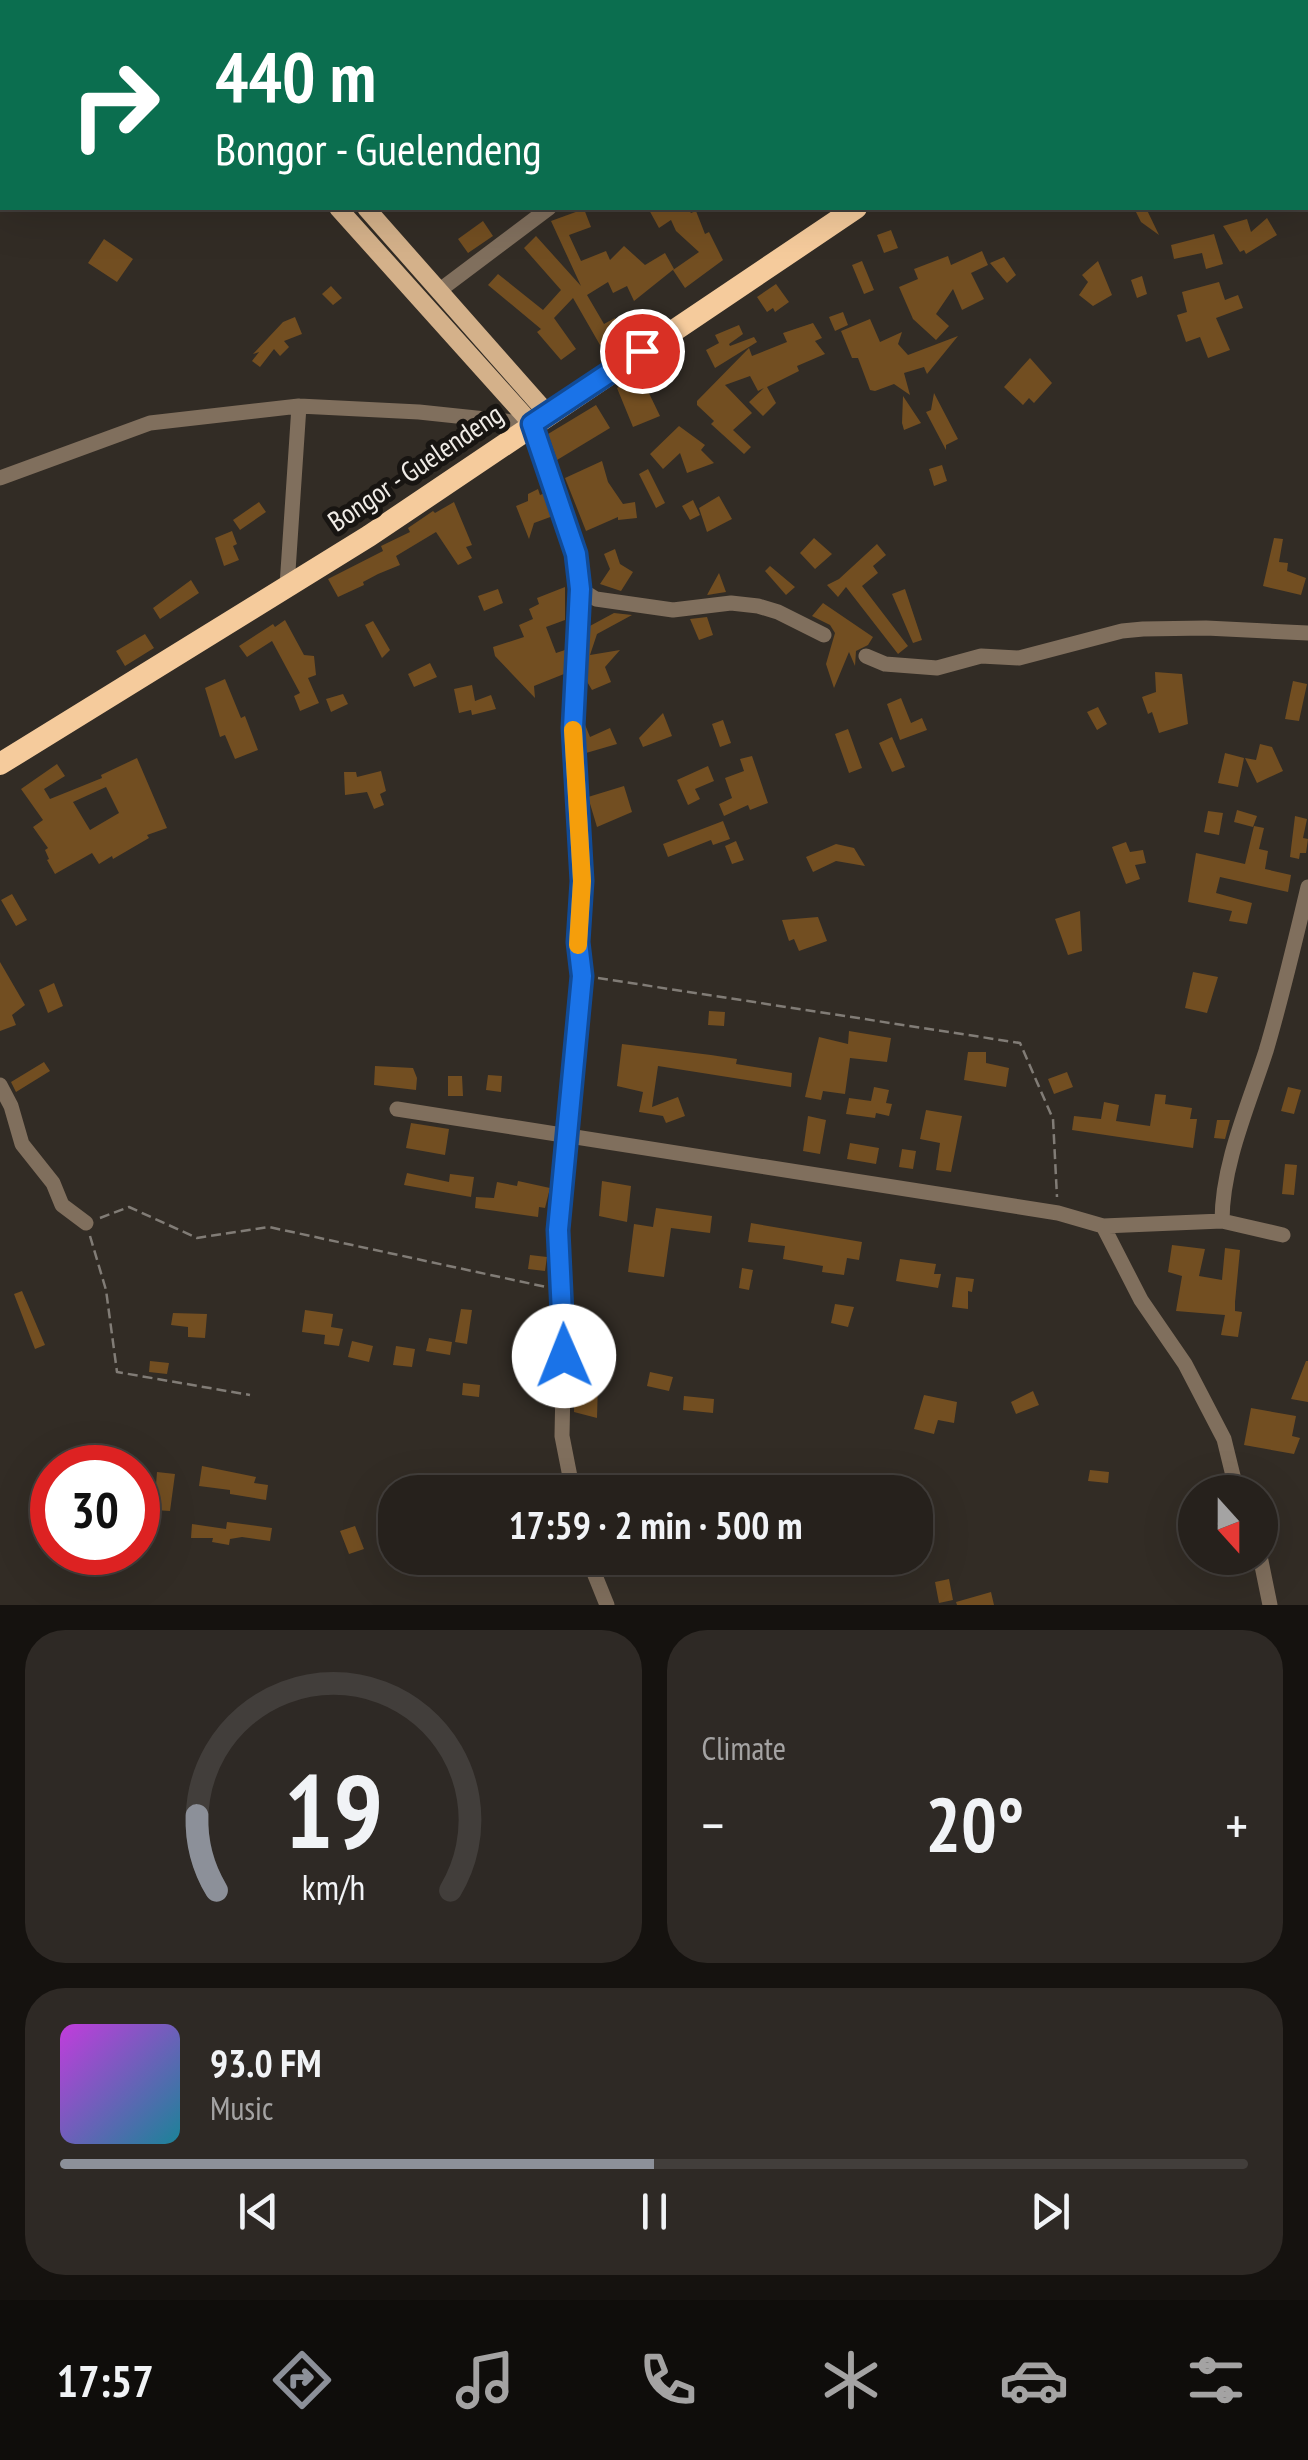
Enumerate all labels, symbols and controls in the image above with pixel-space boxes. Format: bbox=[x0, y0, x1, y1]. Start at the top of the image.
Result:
text: 440 m bbox=[215, 31, 376, 121]
icon: right bbox=[50, 40, 180, 170]
text: Bongor - Guelendeng bbox=[215, 119, 542, 177]
pin bbox=[600, 309, 685, 394]
icon: arrive bbox=[615, 324, 670, 379]
street label: Bongor - Guelendeng bbox=[320, 395, 510, 539]
position arrow bbox=[512, 1304, 616, 1408]
speed limit sign: 30 bbox=[30, 1445, 160, 1575]
north arrow bbox=[1178, 1475, 1278, 1575]
map controls bbox=[1178, 1475, 1278, 1575]
text: 17:59 · 2 min · 500 m bbox=[509, 1500, 802, 1549]
text: Climate bbox=[702, 1727, 786, 1769]
text: 19 bbox=[284, 1742, 383, 1877]
text: 20° bbox=[925, 1776, 1024, 1873]
text: − bbox=[702, 1789, 724, 1860]
text: + bbox=[1225, 1789, 1248, 1860]
text: km/h bbox=[302, 1864, 365, 1910]
text: 93.0 FM bbox=[210, 2038, 322, 2087]
text: Music bbox=[210, 2087, 273, 2129]
icon: previous bbox=[231, 2184, 286, 2239]
icon: pause bbox=[627, 2184, 682, 2239]
icon: next bbox=[1023, 2184, 1078, 2239]
icon: directions bbox=[267, 2345, 337, 2415]
icon: music bbox=[450, 2345, 520, 2415]
icon: phone bbox=[633, 2345, 703, 2415]
icon: climate bbox=[816, 2345, 886, 2415]
icon: car bbox=[999, 2345, 1069, 2415]
icon: filters bbox=[1181, 2345, 1251, 2415]
text: 17:57 bbox=[56, 2351, 154, 2409]

